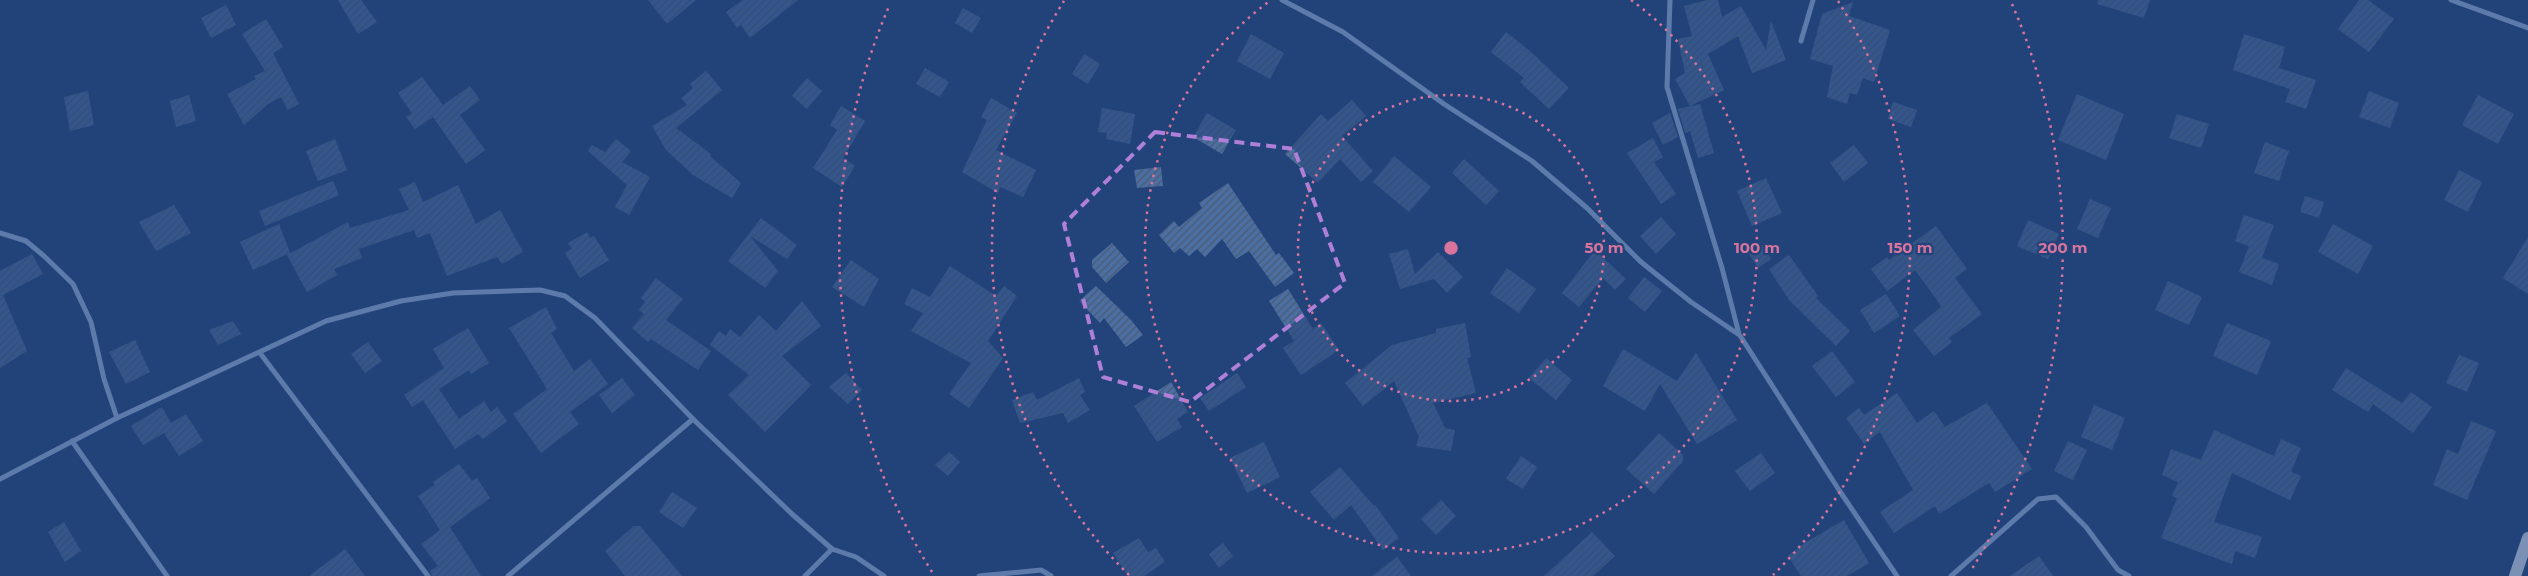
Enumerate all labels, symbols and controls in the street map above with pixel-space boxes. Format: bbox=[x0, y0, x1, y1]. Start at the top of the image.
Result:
text: 50 m bbox=[1584, 238, 1624, 257]
text: 100 m bbox=[1734, 238, 1780, 257]
text: 150 m bbox=[1888, 238, 1932, 257]
text: 200 m bbox=[2038, 238, 2088, 257]
centre of rings bbox=[1442, 239, 1460, 257]

